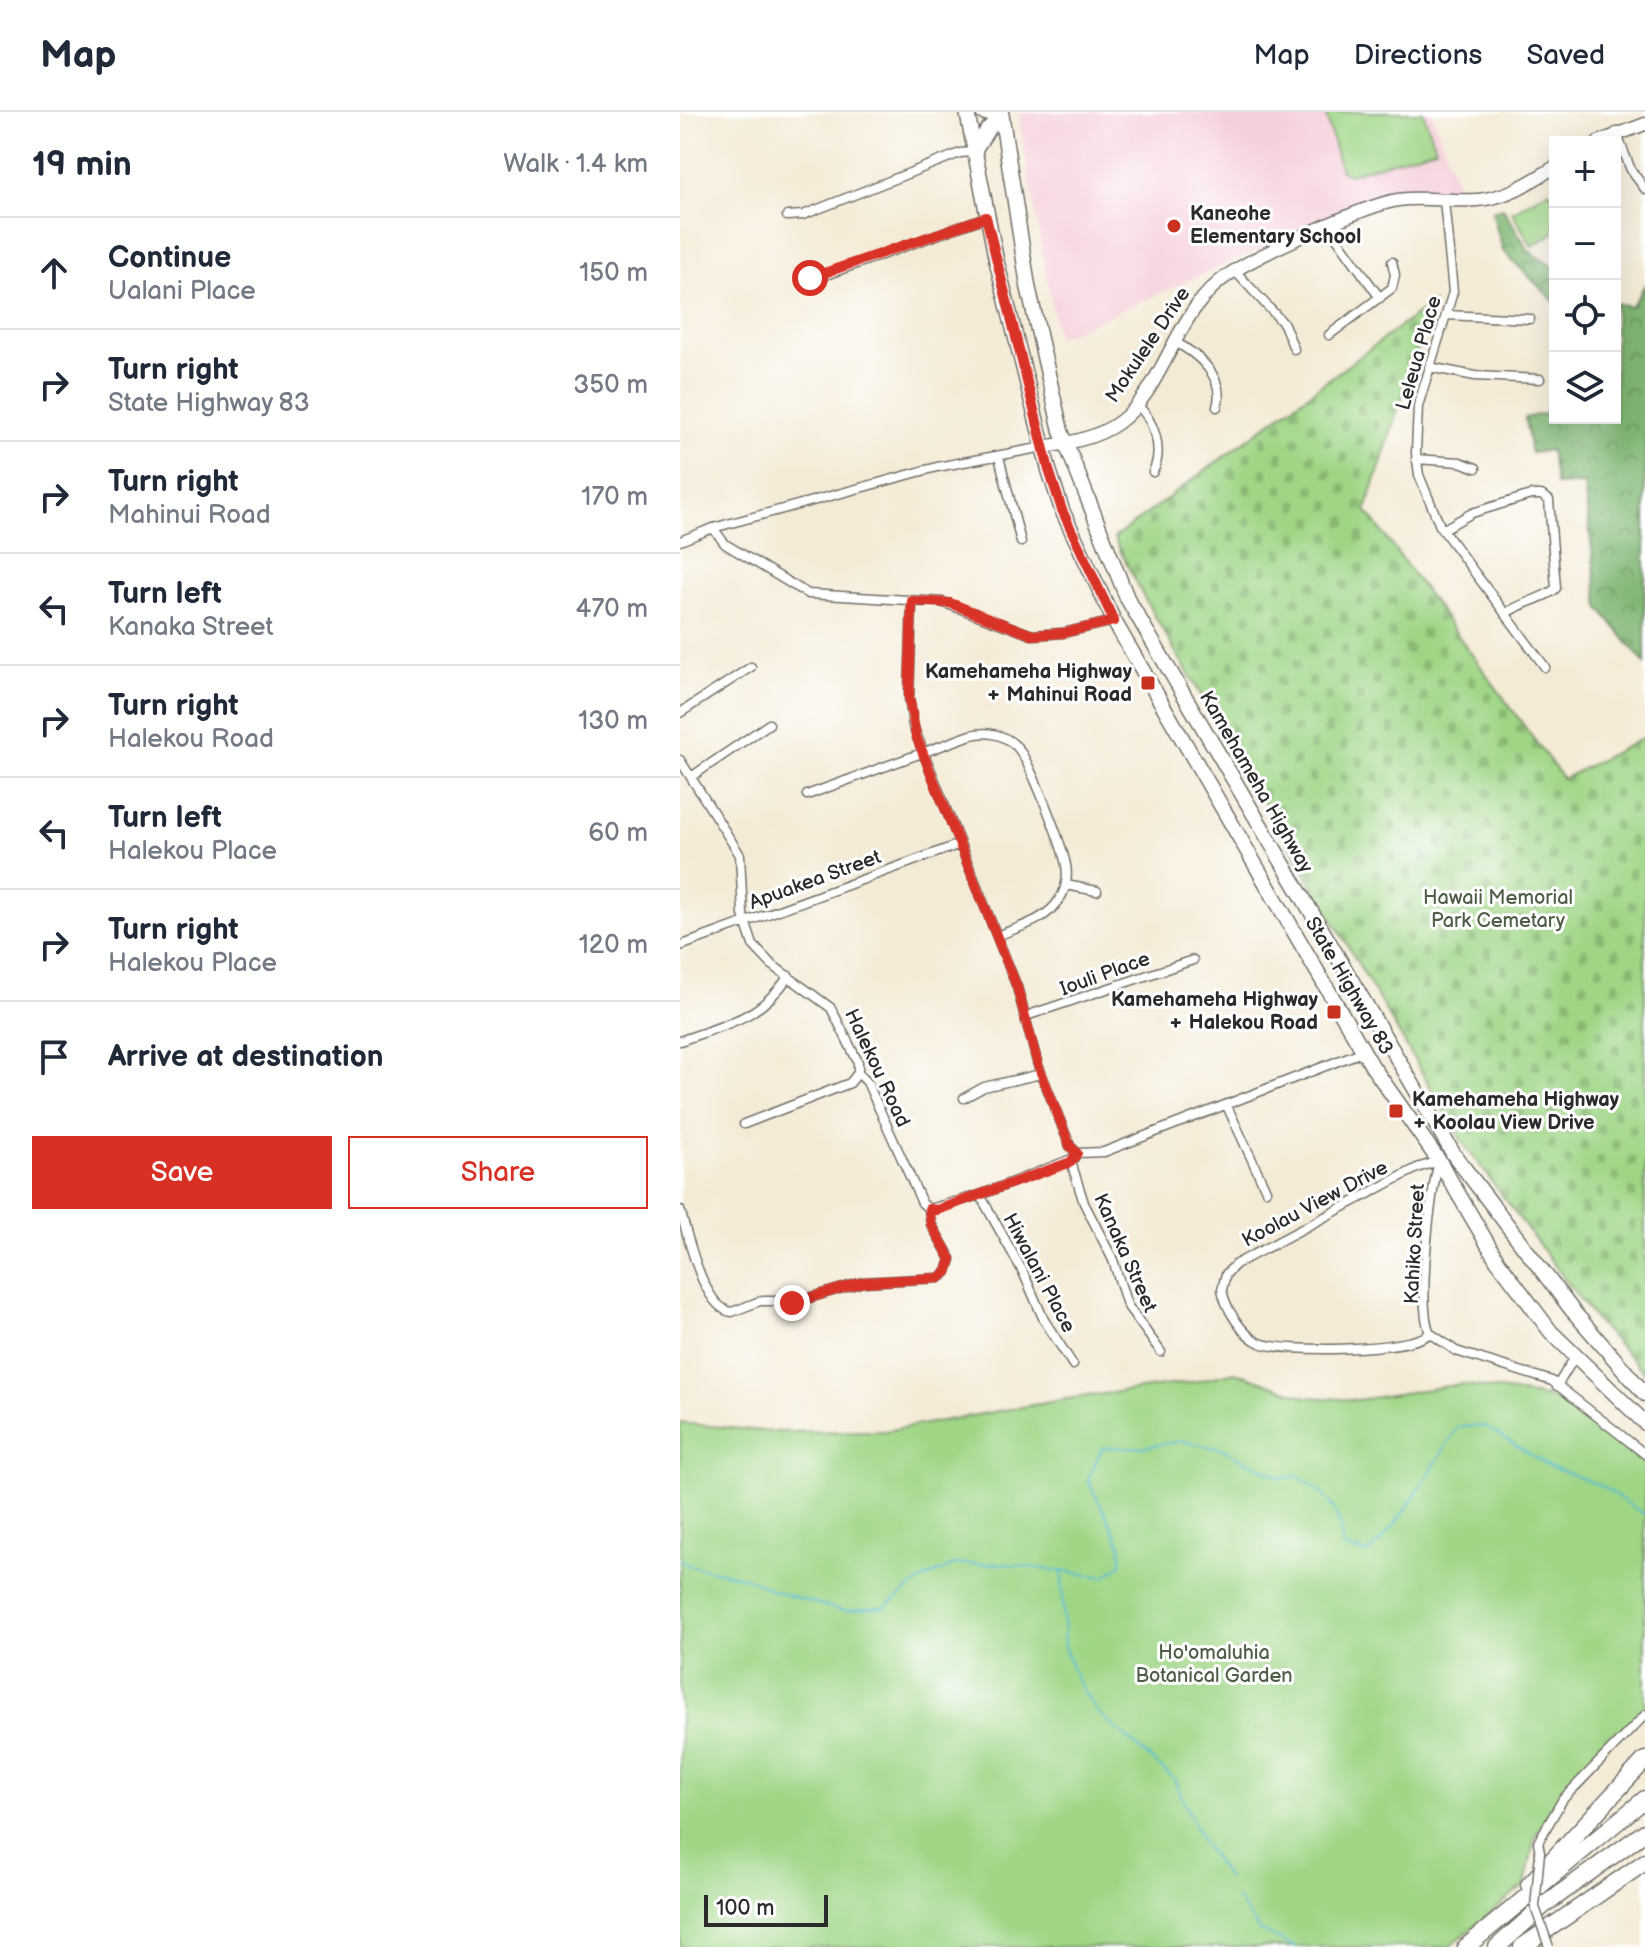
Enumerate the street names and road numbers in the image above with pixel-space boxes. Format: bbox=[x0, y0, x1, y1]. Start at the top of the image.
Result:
street label: Mokulele Drive bbox=[1101, 283, 1196, 407]
street label: Leleua Place bbox=[1391, 293, 1447, 413]
street label: Kamehameha Highway bbox=[1194, 687, 1318, 877]
street label: Apuakea Street bbox=[746, 845, 884, 915]
street label: State Highway 83 bbox=[1300, 913, 1398, 1059]
street label: Iouli Place bbox=[1057, 947, 1153, 1001]
street label: Halekou Road bbox=[839, 1005, 915, 1131]
street label: Koolau View Drive bbox=[1238, 1155, 1392, 1253]
street label: Kahiko Street bbox=[1400, 1183, 1430, 1305]
street label: Kanaka Street bbox=[1088, 1190, 1162, 1316]
street label: Hiwalani Place bbox=[998, 1209, 1081, 1337]

